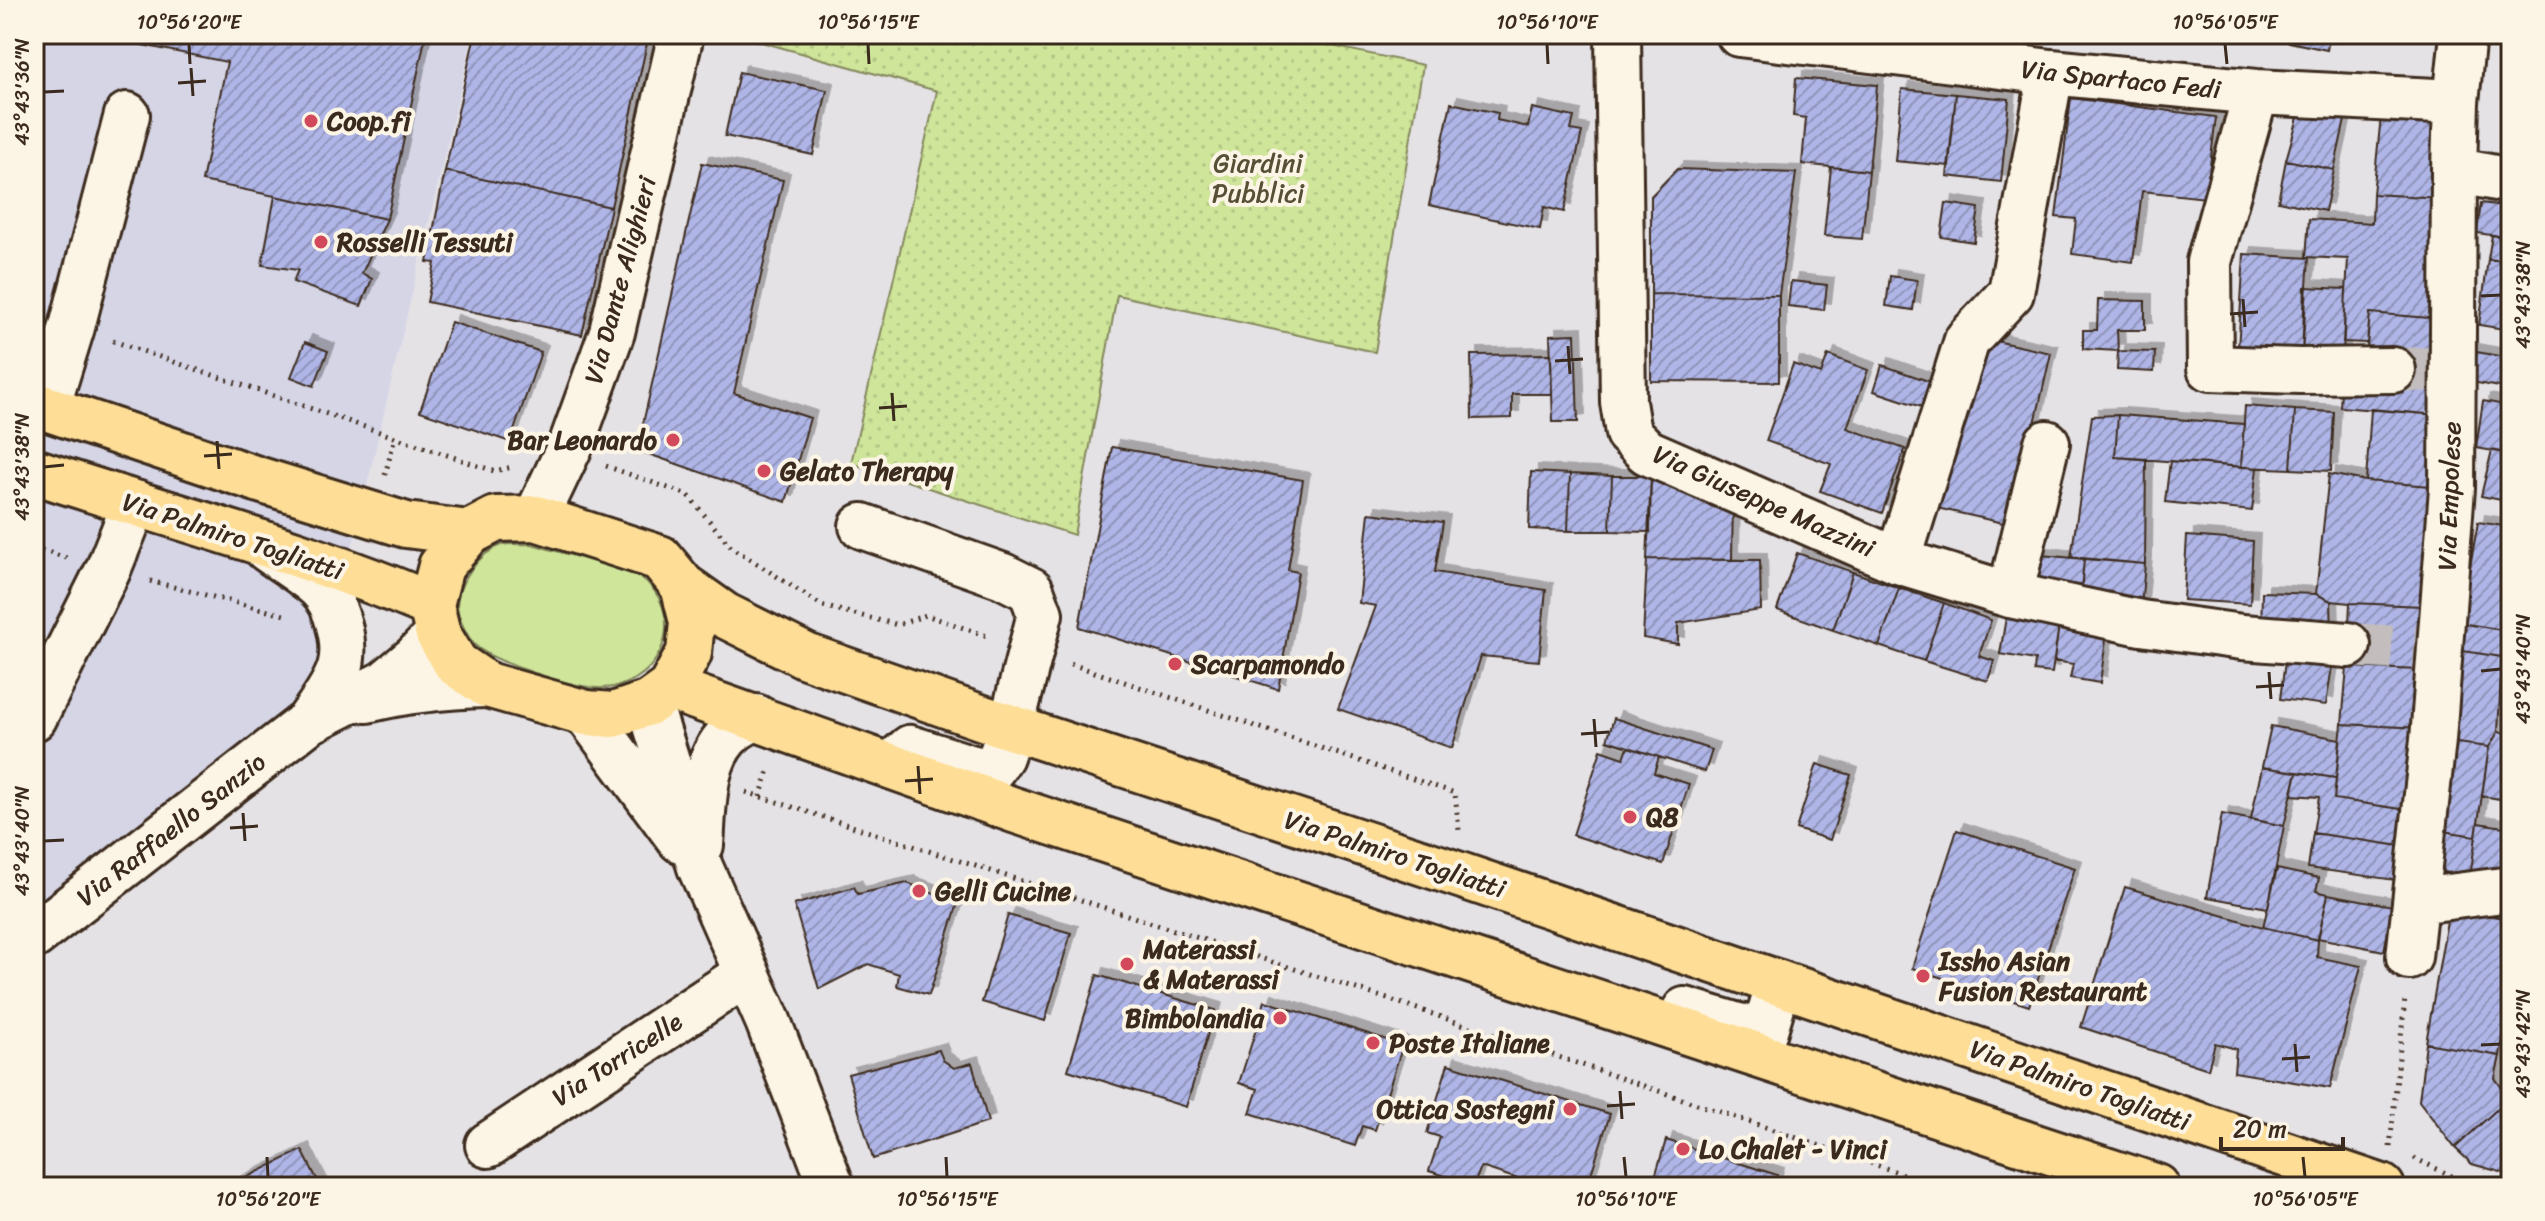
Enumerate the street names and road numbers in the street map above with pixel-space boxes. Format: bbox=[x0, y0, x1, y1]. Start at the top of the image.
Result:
street label: Via Spartaco Fedi bbox=[2019, 46, 2224, 112]
street label: Via Dante Alighieri bbox=[570, 170, 670, 389]
street label: Via Empolese bbox=[2423, 420, 2475, 572]
street label: Via Giuseppe Mazzini bbox=[1645, 431, 1883, 571]
street label: Via Palmiro Togliatti bbox=[116, 479, 350, 594]
street label: Via Raffaello Sanzio bbox=[66, 740, 276, 918]
street label: Via Palmiro Togliatti bbox=[1278, 797, 1512, 912]
street label: Via Torricelle bbox=[542, 999, 692, 1119]
street label: Via Palmiro Togliatti bbox=[1964, 1026, 2197, 1145]

